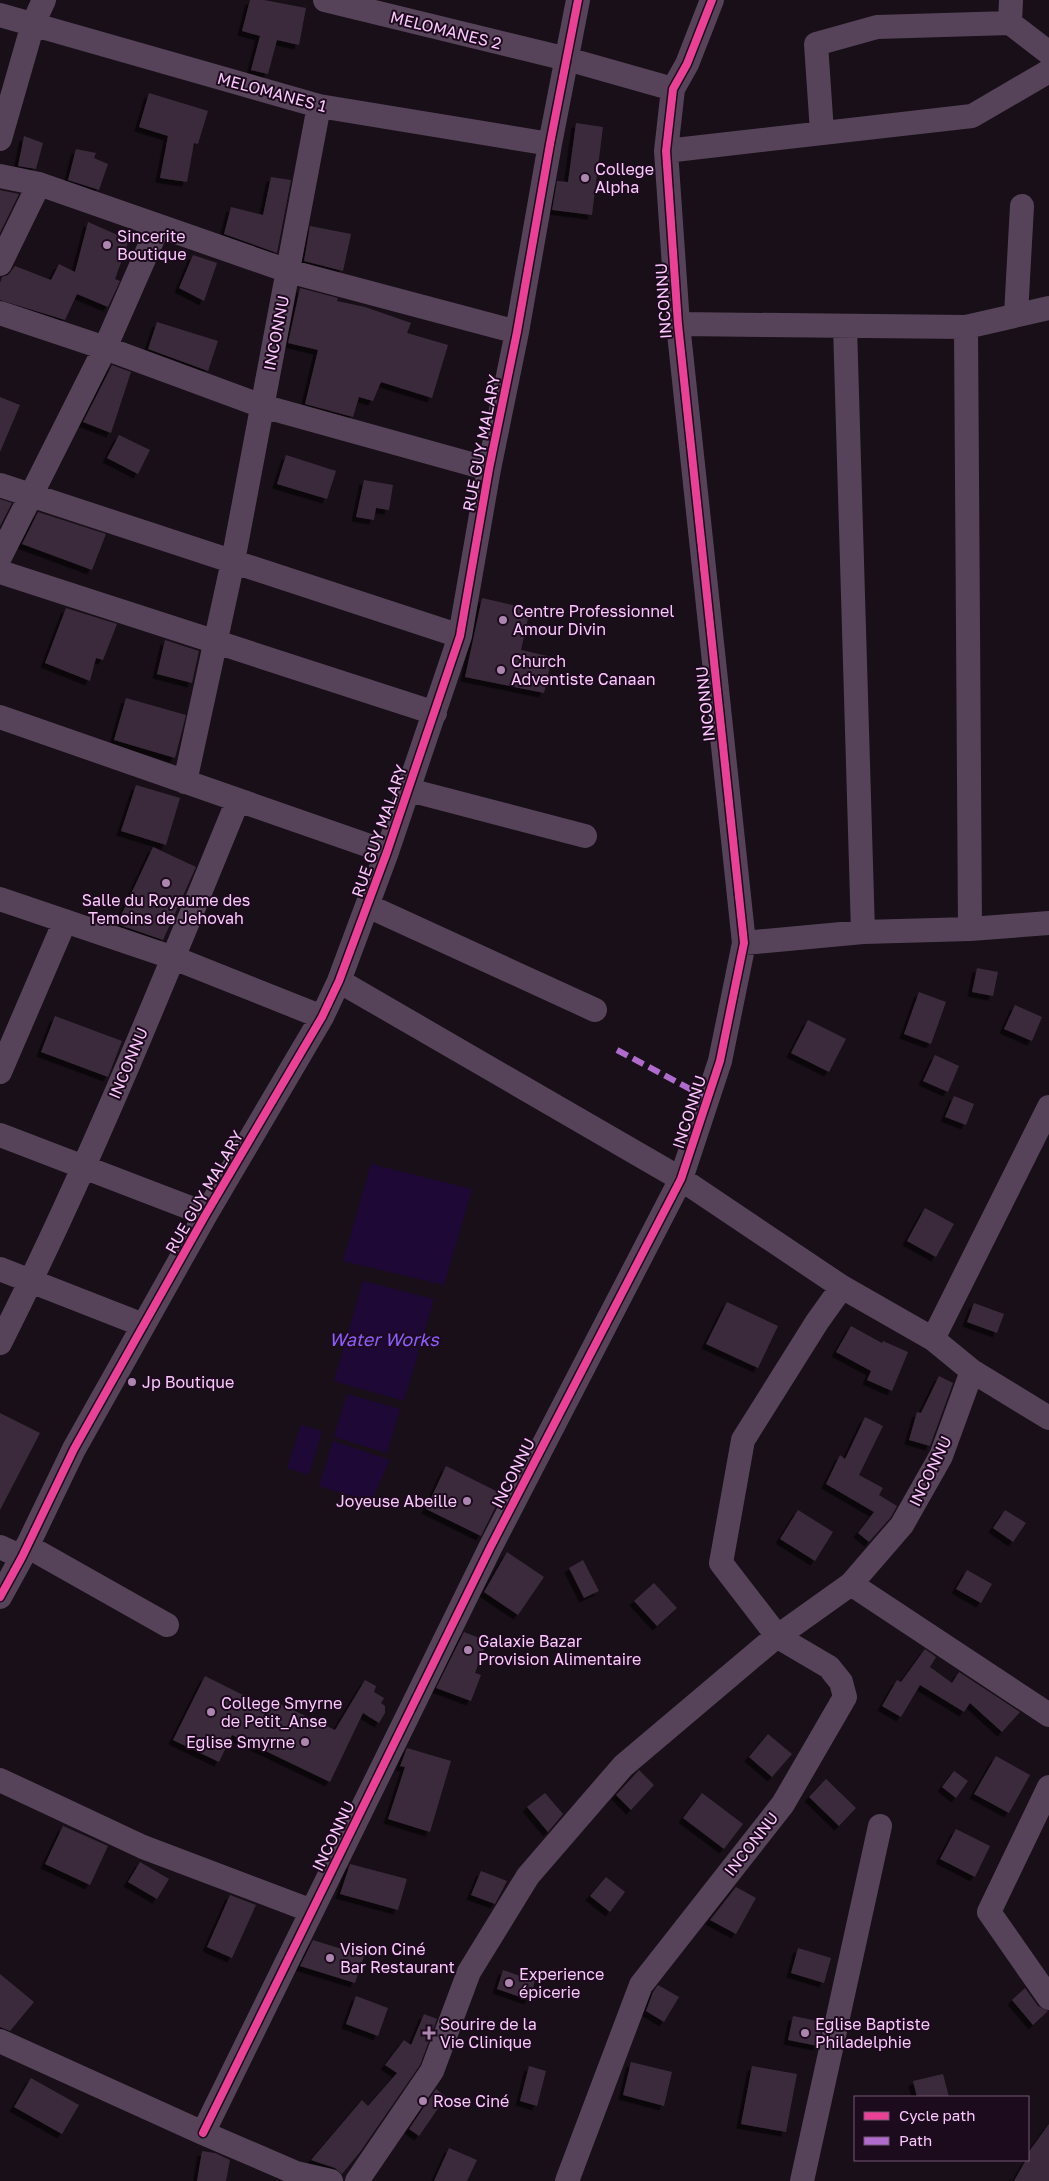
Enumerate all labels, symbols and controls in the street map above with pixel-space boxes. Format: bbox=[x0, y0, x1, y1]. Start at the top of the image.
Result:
street label: MELOMANES 2 bbox=[388, 7, 504, 53]
street label: MELOMANES 1 bbox=[215, 68, 329, 116]
place label: College Alpha bbox=[595, 159, 654, 197]
marker: College Alpha bbox=[579, 172, 591, 184]
place label: Sincerite Boutique bbox=[117, 226, 187, 264]
marker: Sincerite Boutique bbox=[101, 239, 113, 251]
street label: INCONNU bbox=[650, 262, 676, 340]
street label: INCONNU bbox=[259, 294, 293, 372]
street label: RUE GUY MALARY bbox=[458, 372, 504, 513]
place label: Centre Professionnel Amour Divin bbox=[513, 601, 675, 639]
marker: Centre Professionnel Amour Divin bbox=[497, 614, 509, 626]
place label: Church Adventiste Canaan bbox=[511, 651, 656, 689]
marker: Church Adventiste Canaan bbox=[495, 664, 507, 676]
street label: INCONNU bbox=[691, 665, 719, 743]
street label: RUE GUY MALARY bbox=[347, 761, 411, 900]
marker: Salle du Royaume des Temoins de Jehovah bbox=[160, 877, 172, 889]
place label: Salle du Royaume des Temoins de Jehovah bbox=[82, 890, 250, 928]
street label: INCONNU bbox=[104, 1024, 152, 1102]
street label: INCONNU bbox=[668, 1073, 710, 1151]
street label: RUE GUY MALARY bbox=[161, 1126, 248, 1257]
water label: Water Works bbox=[329, 1328, 440, 1350]
place label: Jp Boutique bbox=[142, 1372, 234, 1392]
marker: Jp Boutique bbox=[126, 1376, 138, 1388]
street label: INCONNU bbox=[904, 1433, 956, 1509]
street label: INCONNU bbox=[487, 1435, 539, 1511]
place label: Joyeuse Abeille bbox=[336, 1491, 457, 1511]
marker: Joyeuse Abeille bbox=[461, 1495, 473, 1507]
place label: Galaxie Bazar Provision Alimentaire bbox=[478, 1631, 641, 1669]
marker: Galaxie Bazar Provision Alimentaire bbox=[462, 1644, 474, 1656]
place label: College Smyrne de Petit_Anse bbox=[221, 1693, 342, 1731]
marker: College Smyrne de Petit_Anse bbox=[205, 1706, 217, 1718]
place label: Eglise Smyrne bbox=[186, 1732, 295, 1752]
marker: Eglise Smyrne bbox=[299, 1736, 311, 1748]
street label: INCONNU bbox=[307, 1798, 359, 1874]
street label: INCONNU bbox=[720, 1808, 782, 1880]
place label: Vision Ciné Bar Restaurant bbox=[340, 1939, 455, 1977]
marker: Vision Ciné Bar Restaurant bbox=[324, 1952, 336, 1964]
place label: Experience épicerie bbox=[519, 1964, 604, 2002]
marker: Experience épicerie bbox=[503, 1977, 515, 1989]
place label: Sourire de la Vie Clinique bbox=[440, 2014, 537, 2052]
place label: Eglise Baptiste Philadelphie bbox=[815, 2014, 930, 2052]
marker: Sourire de la Vie Clinique bbox=[422, 2026, 436, 2040]
marker: Eglise Baptiste Philadelphie bbox=[799, 2027, 811, 2039]
place label: Rose Ciné bbox=[433, 2091, 509, 2111]
marker: Rose Ciné bbox=[417, 2095, 429, 2107]
legend bbox=[854, 2096, 1029, 2161]
text: Cycle path bbox=[899, 2106, 975, 2124]
text: Path bbox=[899, 2131, 932, 2149]

